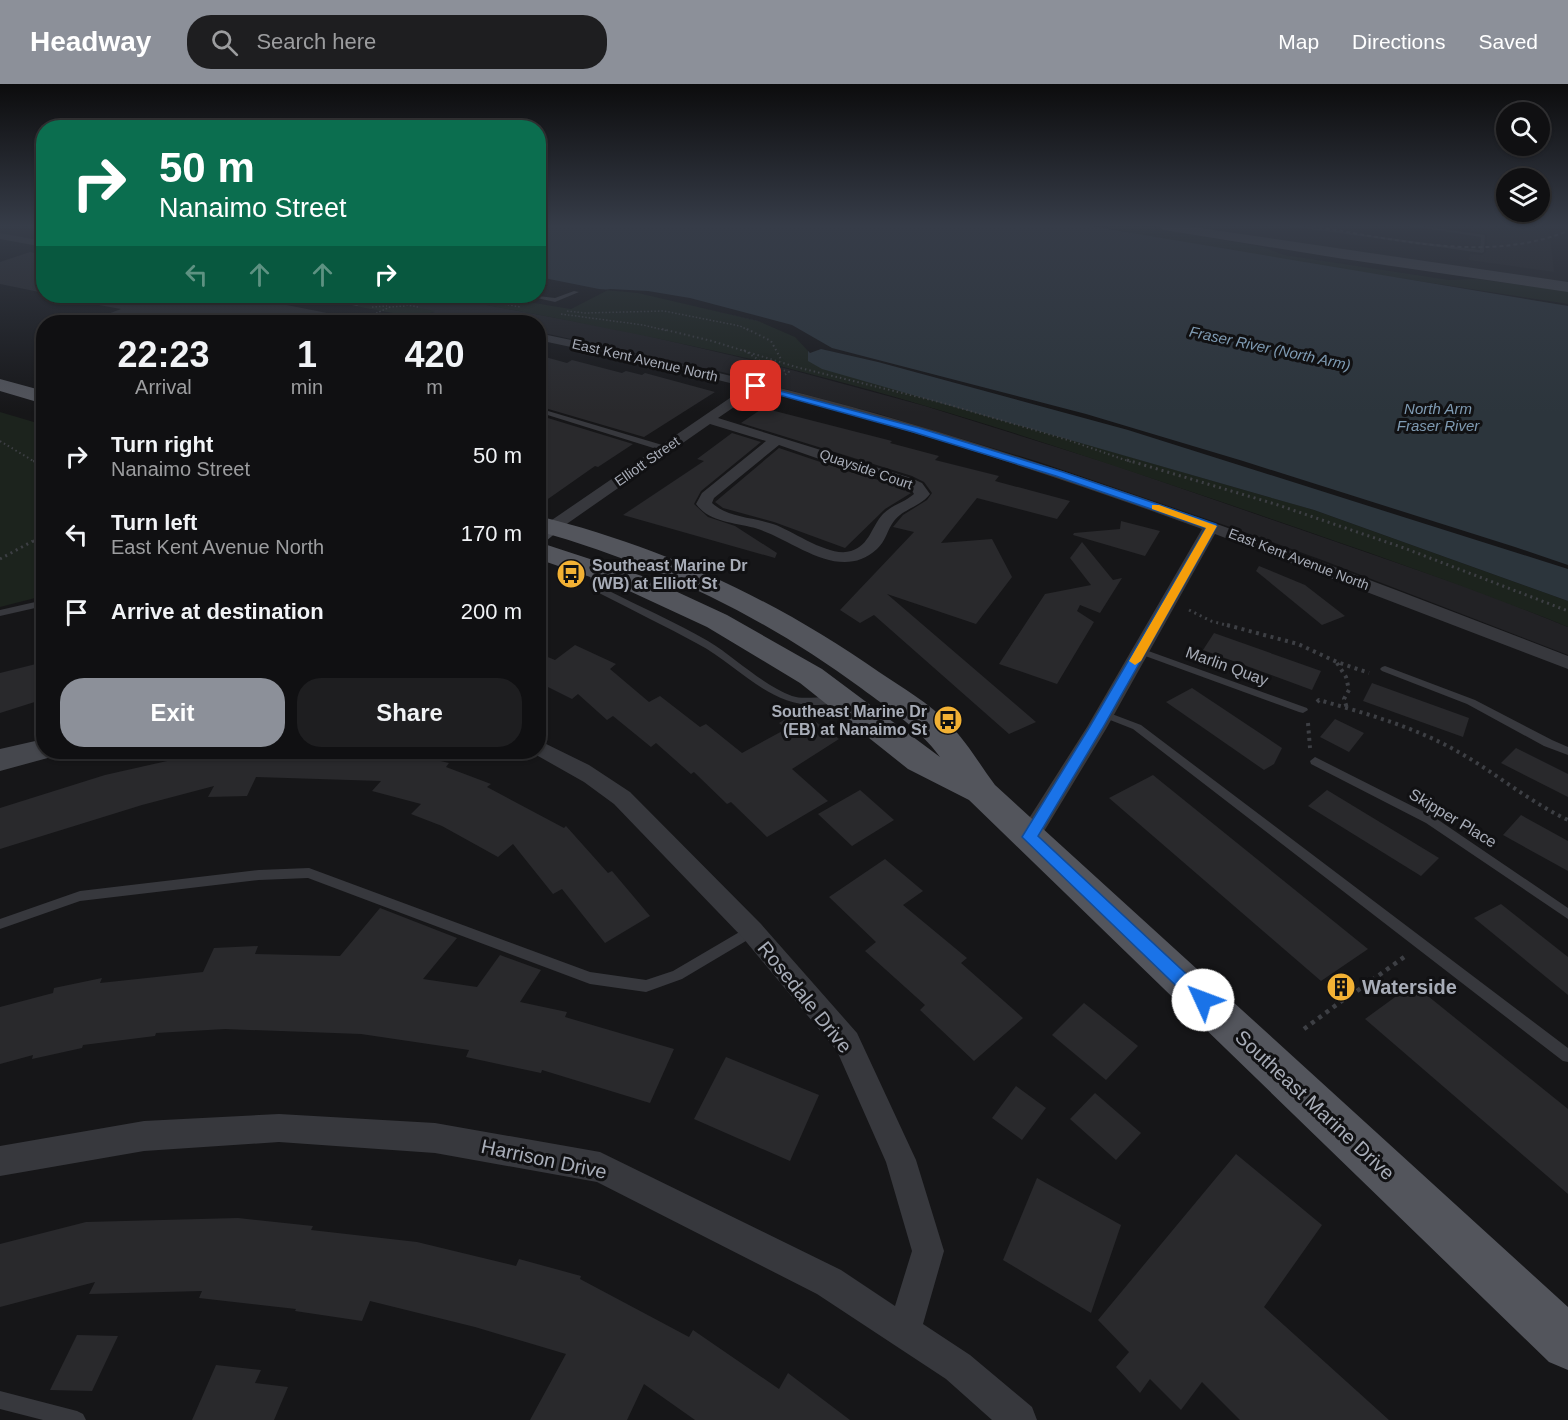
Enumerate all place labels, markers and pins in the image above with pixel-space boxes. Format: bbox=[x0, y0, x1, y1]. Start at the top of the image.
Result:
pin bbox=[730, 360, 781, 411]
place label: Southeast Marine Dr (WB) at Elliott St bbox=[592, 557, 748, 592]
bus stop icon: Southeast Marine Dr (WB) at Elliott St bbox=[555, 558, 587, 590]
place label: Southeast Marine Dr (EB) at Nanaimo St bbox=[771, 703, 928, 738]
bus stop icon: Southeast Marine Dr (EB) at Nanaimo St bbox=[932, 704, 964, 736]
building icon: Waterside bbox=[1325, 971, 1357, 1003]
place label: Waterside bbox=[1362, 976, 1457, 998]

